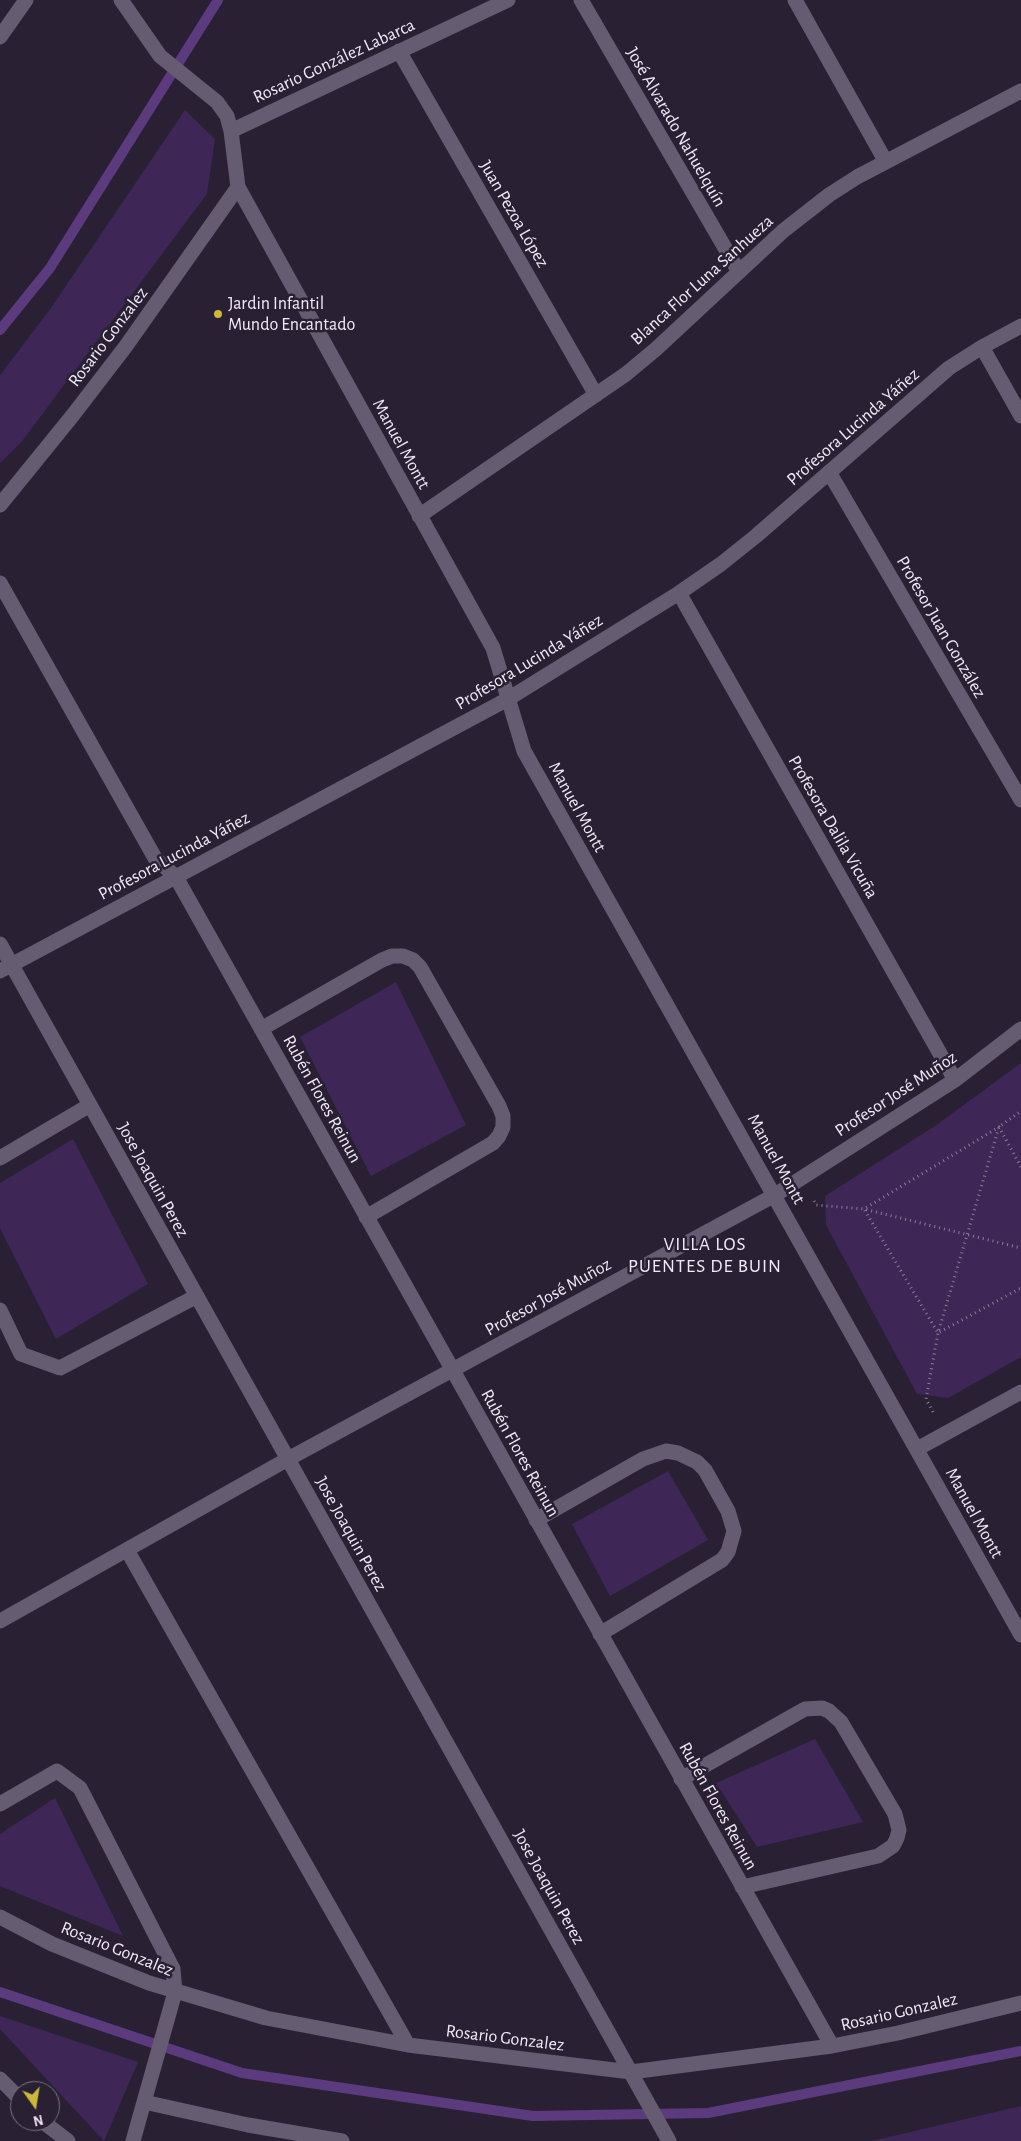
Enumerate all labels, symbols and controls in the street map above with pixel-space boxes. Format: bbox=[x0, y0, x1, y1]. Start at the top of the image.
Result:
street label: Rosario González Labarca bbox=[250, 14, 418, 108]
street label: José Alvarado Nahuelquín bbox=[621, 43, 731, 211]
street label: Juan Pezoa López bbox=[475, 157, 553, 271]
street label: Blanca Flor Luna Sanhueza bbox=[626, 210, 778, 350]
street label: Rosario Gonzalez bbox=[63, 283, 153, 391]
place label: Jardin Infantil Mundo Encantado bbox=[228, 293, 355, 336]
marker: Jardin Infantil Mundo Encantado bbox=[212, 308, 224, 320]
street label: Profesora Lucinda Yáñez bbox=[782, 364, 924, 490]
street label: Manuel Montt bbox=[367, 395, 435, 493]
street label: Profesor Juan González bbox=[892, 552, 990, 702]
street label: Profesora Lucinda Yáñez bbox=[451, 609, 607, 715]
street label: Profesora Dalila Vicuña bbox=[783, 752, 883, 902]
street label: Manuel Montt bbox=[543, 758, 611, 856]
street label: Profesora Lucinda Yáñez bbox=[95, 807, 253, 905]
street label: Rubén Flores Reinun bbox=[278, 1031, 366, 1167]
street label: Profesor José Muñoz bbox=[831, 1047, 961, 1141]
street label: Manuel Montt bbox=[742, 1110, 810, 1208]
street label: Jose Joaquin Perez bbox=[113, 1119, 193, 1241]
district label: VILLA LOS PUENTES DE BUIN bbox=[626, 1233, 784, 1277]
street label: Profesor José Muñoz bbox=[481, 1253, 615, 1341]
street label: Rubén Flores Reinun bbox=[476, 1385, 564, 1521]
street label: Manuel Montt bbox=[940, 1464, 1008, 1562]
street label: Jose Joaquin Perez bbox=[311, 1473, 391, 1595]
street label: Rubén Flores Reinun bbox=[674, 1738, 762, 1874]
street label: Jose Joaquin Perez bbox=[509, 1826, 589, 1948]
street label: Rosario Gonzalez bbox=[58, 1917, 176, 1981]
street label: Rosario Gonzalez bbox=[838, 1988, 960, 2036]
street label: Rosario Gonzalez bbox=[445, 2020, 565, 2056]
north arrow bbox=[10, 2081, 60, 2131]
text: N bbox=[32, 2112, 44, 2128]

